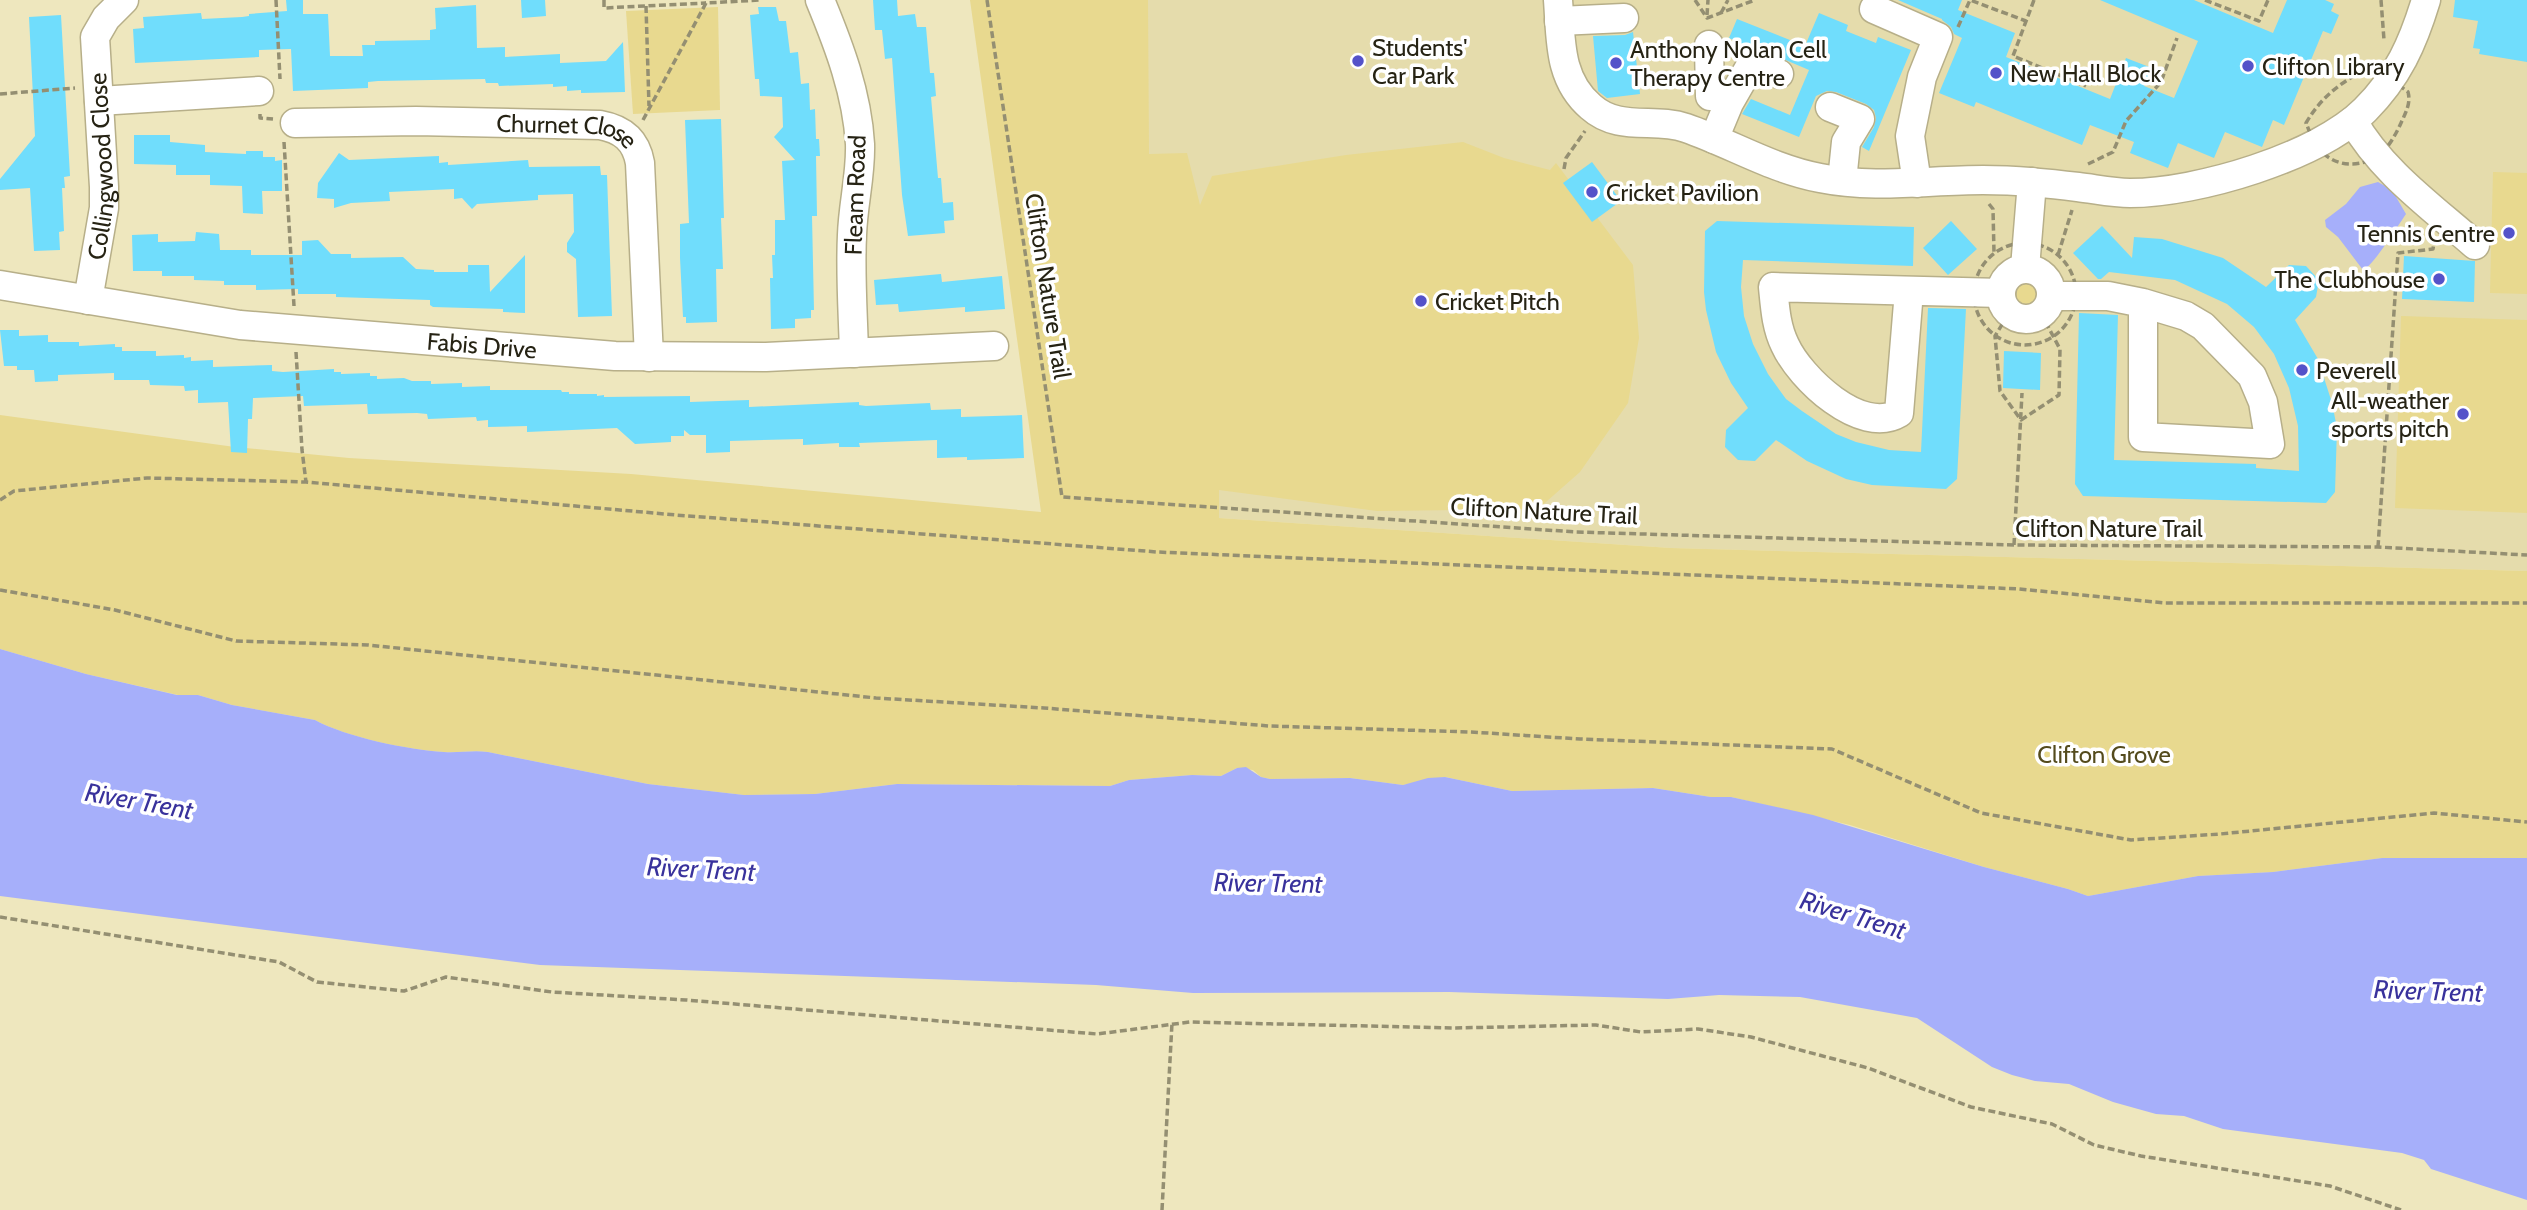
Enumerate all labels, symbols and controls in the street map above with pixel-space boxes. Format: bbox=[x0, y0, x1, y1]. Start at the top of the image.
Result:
place label: Students' Car Park bbox=[1372, 33, 1467, 90]
place label: Anthony Nolan Cell Therapy Centre bbox=[1630, 35, 1827, 92]
place label: Clifton Library bbox=[2262, 52, 2405, 81]
marker: Students' Car Park bbox=[1350, 53, 1366, 69]
marker: Anthony Nolan Cell Therapy Centre bbox=[1608, 55, 1624, 71]
marker: Clifton Library bbox=[2240, 58, 2256, 74]
place label: New Hall Block bbox=[2010, 59, 2161, 88]
marker: New Hall Block bbox=[1988, 65, 2004, 81]
street label: Collingwood Close bbox=[81, 72, 119, 262]
street label: Churnet Close bbox=[496, 108, 644, 154]
street label: Fleam Road bbox=[838, 134, 872, 256]
place label: Cricket Pavilion bbox=[1606, 178, 1759, 207]
marker: Cricket Pavilion bbox=[1584, 184, 1600, 200]
street label: Clifton Nature Trail bbox=[1019, 191, 1077, 381]
place label: Tennis Centre bbox=[2357, 219, 2495, 248]
marker: Tennis Centre bbox=[2501, 225, 2517, 241]
place label: The Clubhouse bbox=[2274, 265, 2425, 294]
marker: The Clubhouse bbox=[2431, 271, 2447, 287]
place label: Cricket Pitch bbox=[1435, 287, 1560, 316]
marker: Cricket Pitch bbox=[1413, 293, 1429, 309]
street label: Fabis Drive bbox=[426, 326, 538, 364]
place label: Peverell bbox=[2316, 356, 2397, 385]
marker: Peverell bbox=[2294, 362, 2310, 378]
place label: All-weather sports pitch bbox=[2331, 386, 2449, 443]
marker: All-weather sports pitch bbox=[2455, 406, 2471, 422]
street label: Clifton Nature Trail bbox=[1450, 492, 1639, 530]
street label: Clifton Nature Trail bbox=[2015, 514, 2203, 543]
park label: Clifton Grove bbox=[2037, 740, 2171, 769]
water label: River Trent bbox=[83, 776, 196, 826]
water label: River Trent bbox=[646, 850, 757, 888]
water label: River Trent bbox=[1213, 866, 1324, 900]
water label: River Trent bbox=[1796, 884, 1911, 947]
water label: River Trent bbox=[2373, 973, 2484, 1009]

